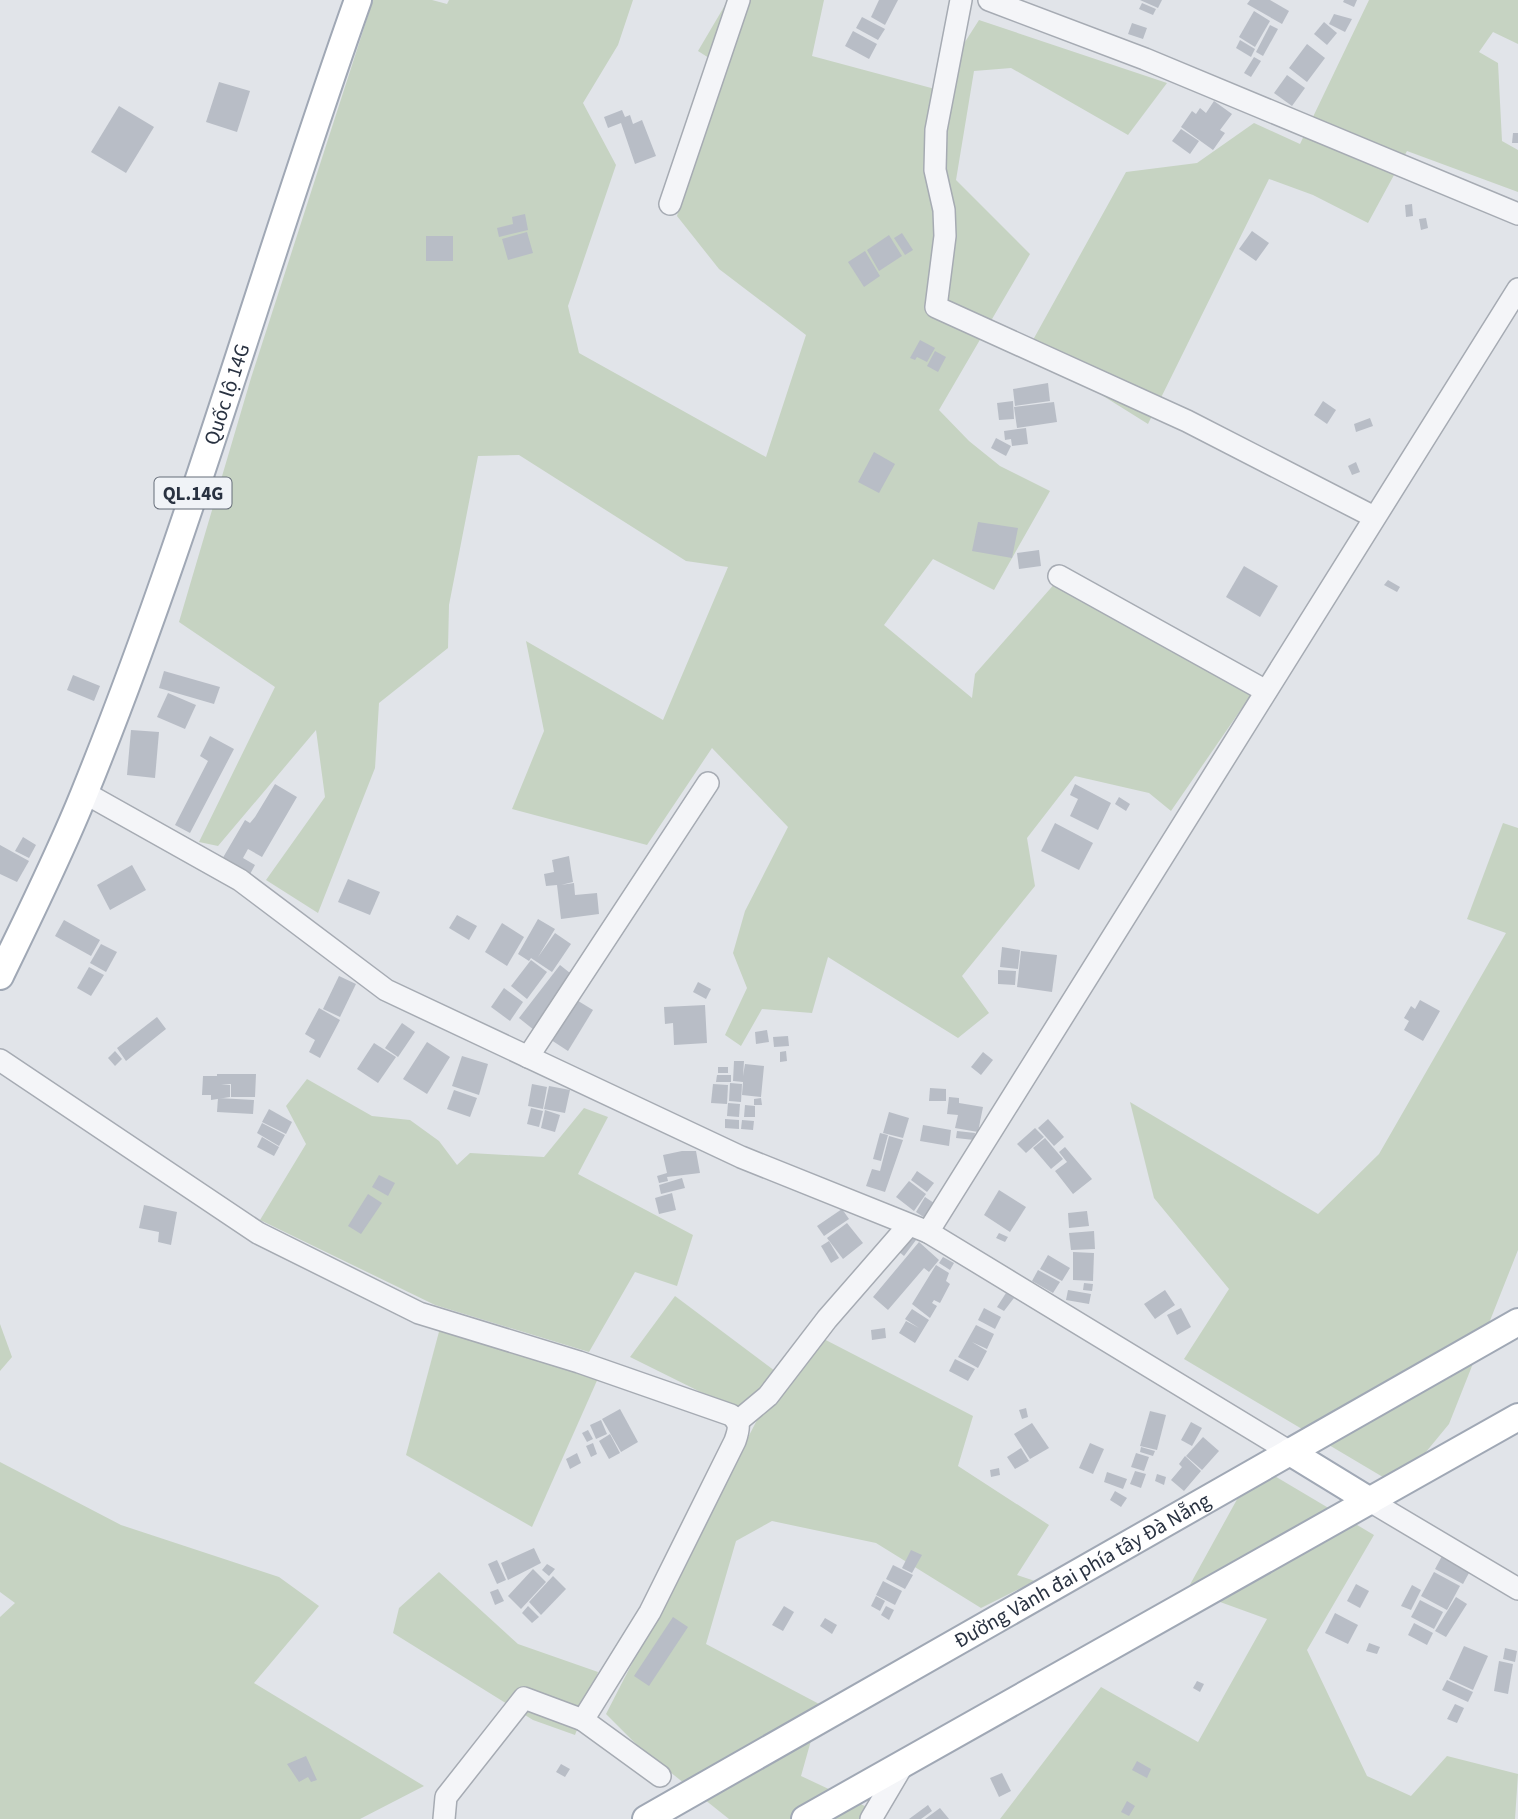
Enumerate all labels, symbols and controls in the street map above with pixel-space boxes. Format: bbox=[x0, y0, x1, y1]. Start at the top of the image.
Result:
street label: Quốc lộ 14G bbox=[196, 340, 257, 449]
road number: QL.14G bbox=[154, 478, 232, 508]
street label: Đường Vành đai phía tây Đà Nẵng bbox=[948, 1485, 1216, 1656]

